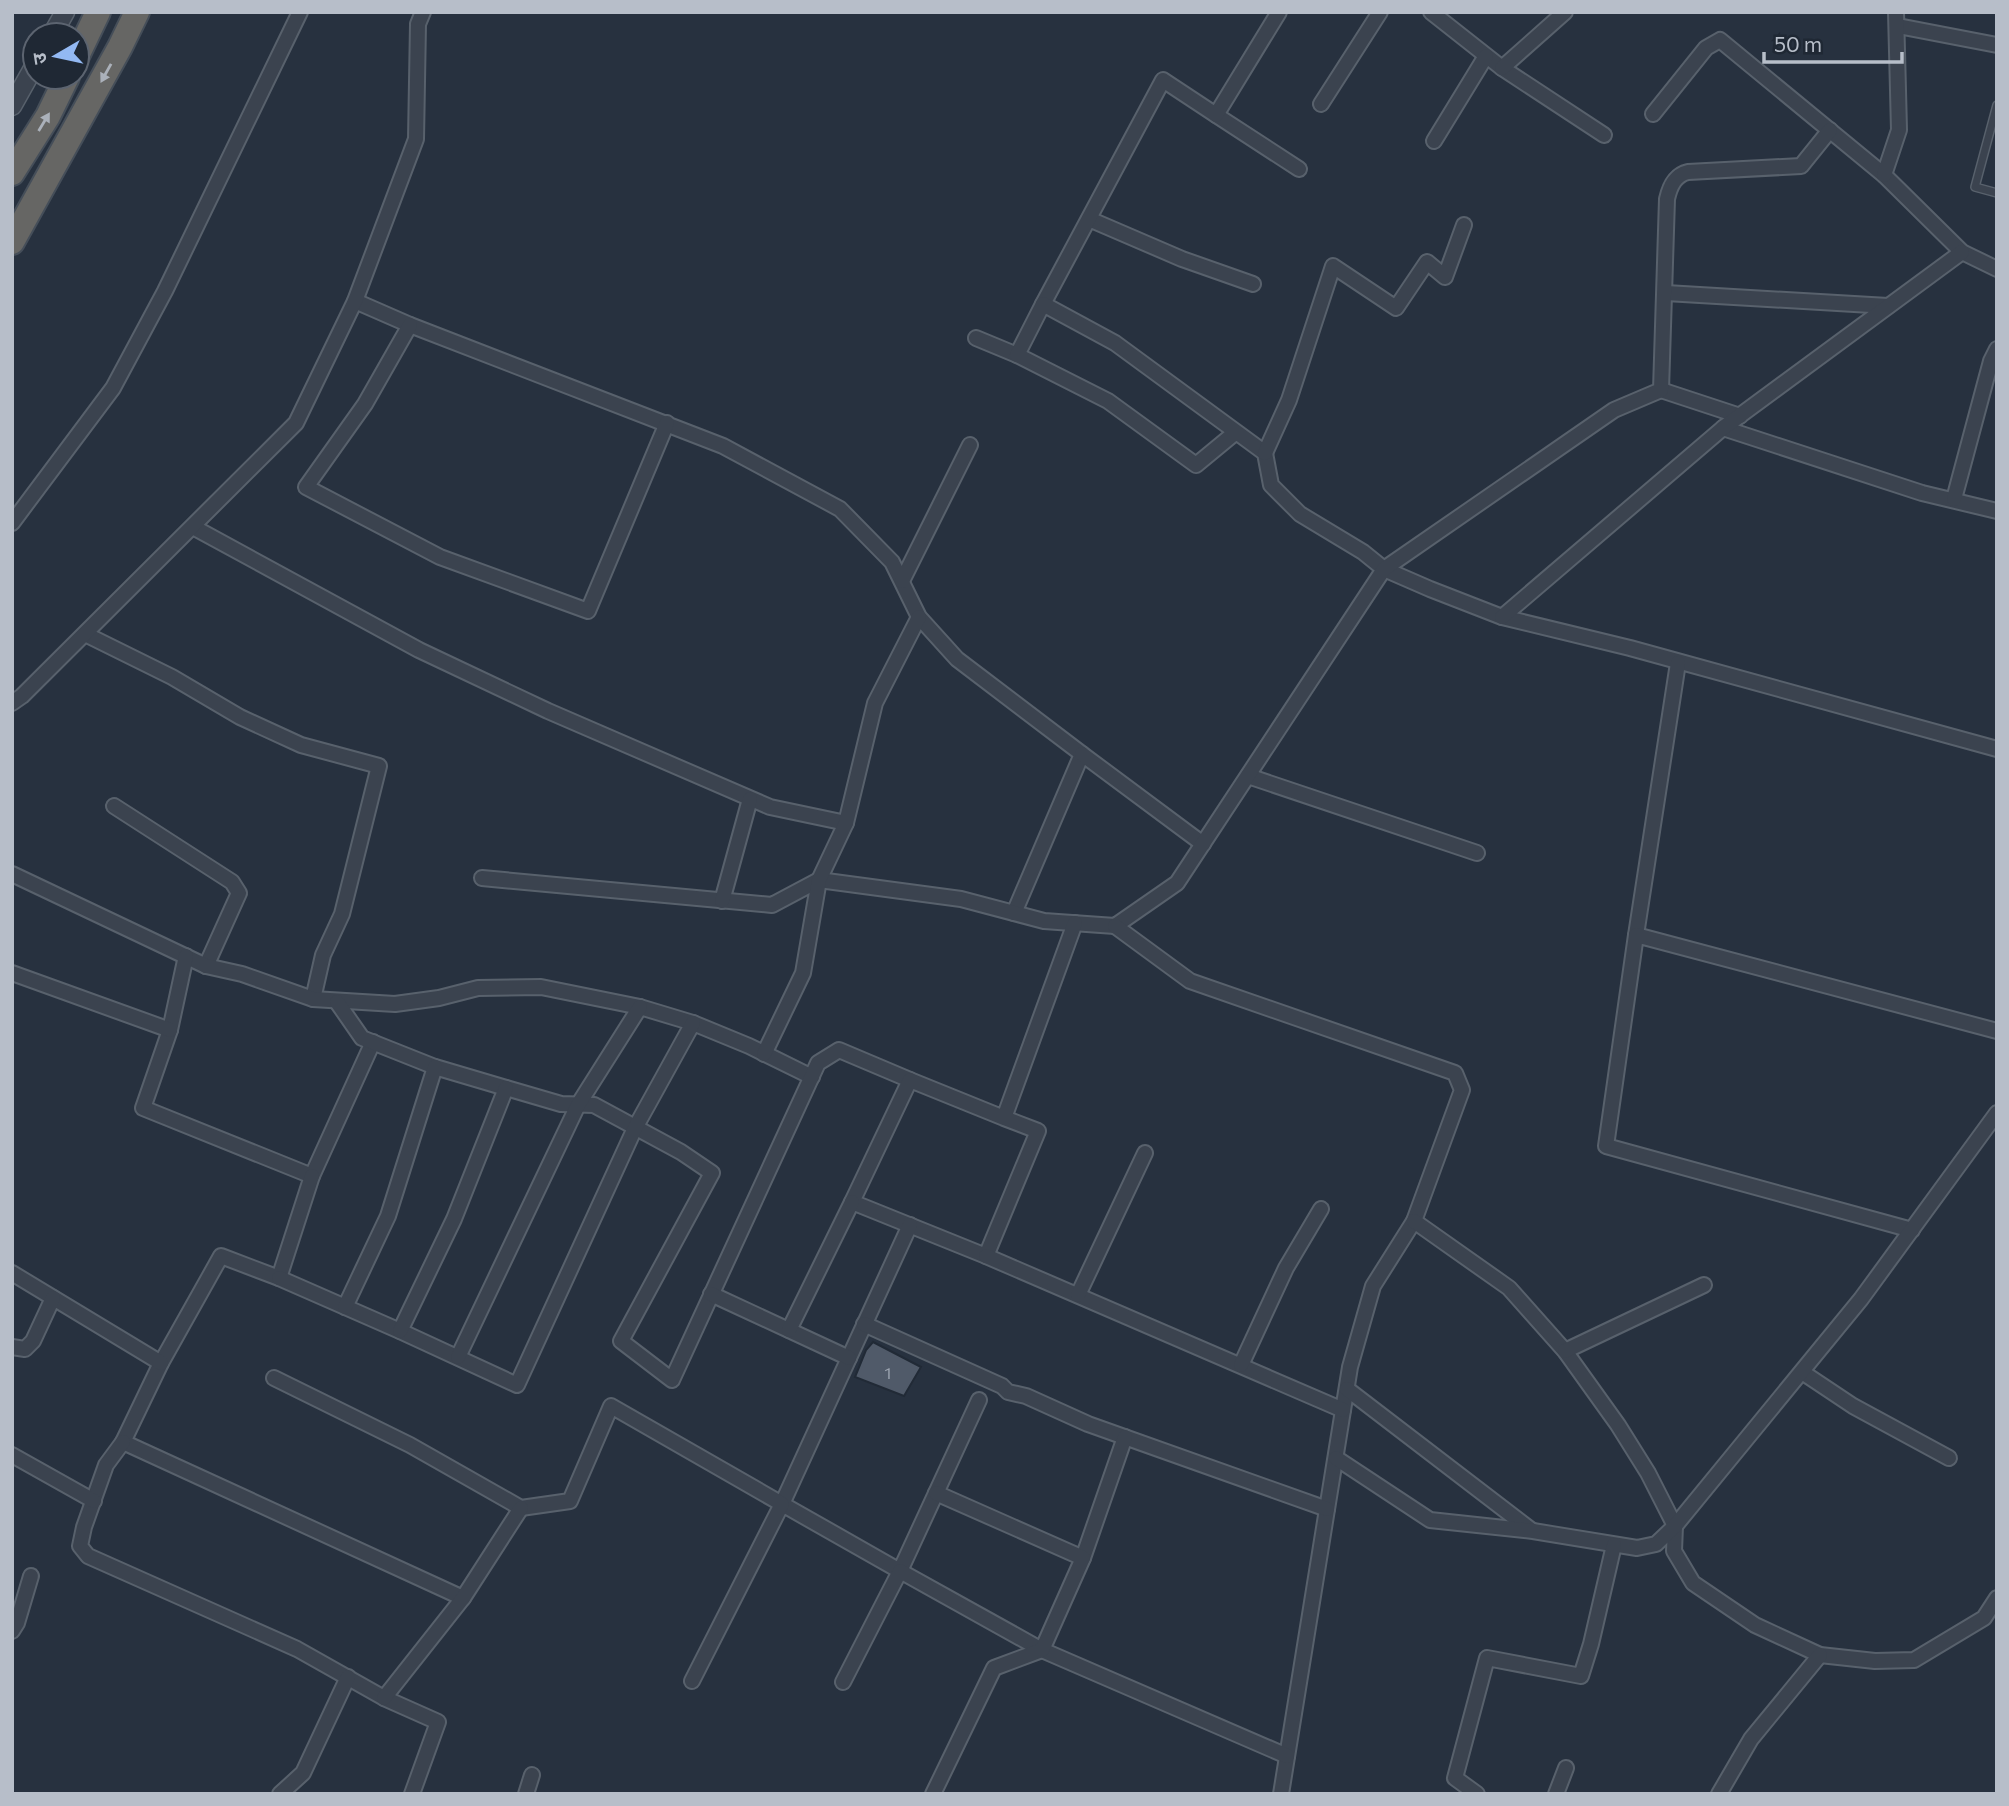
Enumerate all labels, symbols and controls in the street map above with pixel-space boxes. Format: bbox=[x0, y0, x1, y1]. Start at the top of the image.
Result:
north arrow bbox=[21, 21, 91, 91]
scale bar bbox=[1764, 21, 1902, 65]
text: 50 m bbox=[1774, 31, 1822, 56]
text: उ bbox=[26, 51, 51, 66]
one-way arrow bbox=[100, 63, 112, 83]
one-way arrow bbox=[37, 112, 50, 131]
house number: 1 bbox=[885, 1363, 891, 1382]

